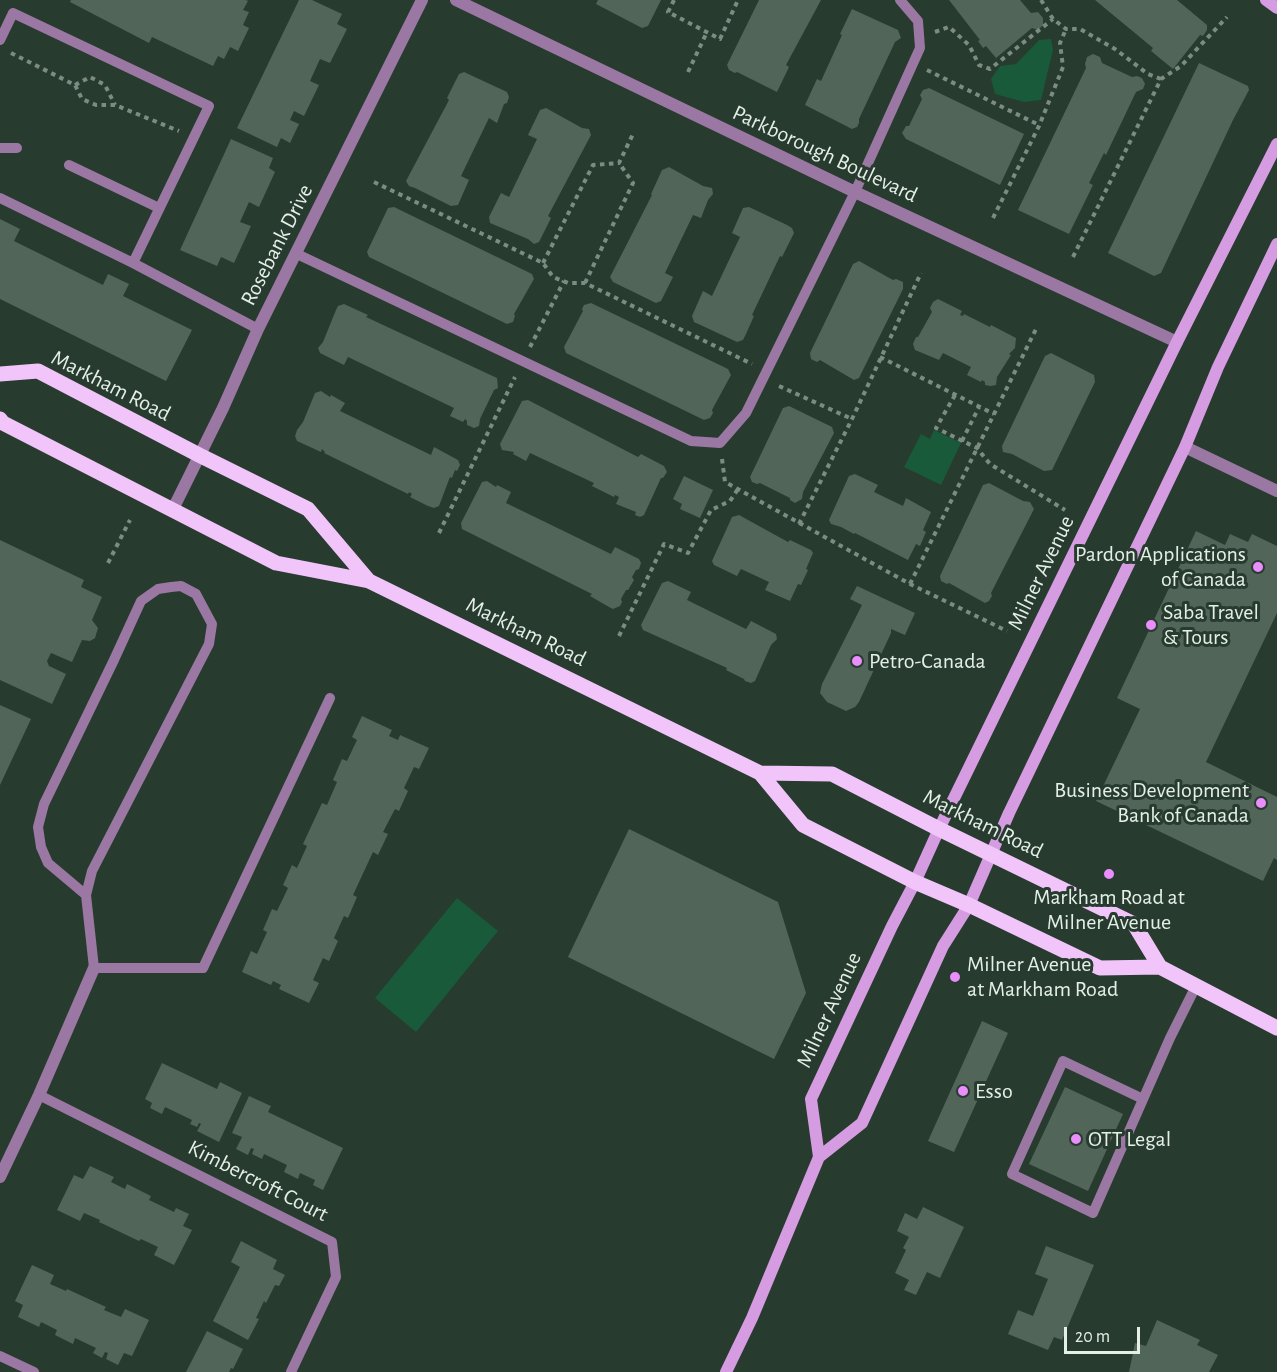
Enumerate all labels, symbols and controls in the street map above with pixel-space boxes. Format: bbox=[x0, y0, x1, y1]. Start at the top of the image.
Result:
street label: Parkborough Boulevard bbox=[728, 99, 922, 209]
street label: Rosebank Drive bbox=[235, 180, 319, 310]
street label: Markham Road bbox=[47, 345, 175, 427]
street label: Milner Avenue bbox=[1002, 511, 1080, 635]
place label: Pardon Applications of Canada bbox=[1075, 541, 1246, 592]
marker: Pardon Applications of Canada bbox=[1251, 560, 1265, 574]
street label: Markham Road bbox=[462, 592, 590, 672]
place label: Saba Travel & Tours bbox=[1163, 599, 1259, 650]
marker: Saba Travel & Tours bbox=[1144, 618, 1158, 632]
place label: Petro-Canada bbox=[869, 648, 986, 674]
marker: Petro-Canada bbox=[850, 654, 864, 668]
place label: Business Development Bank of Canada bbox=[1054, 777, 1249, 828]
street label: Markham Road bbox=[919, 784, 1047, 864]
marker: Business Development Bank of Canada bbox=[1254, 796, 1268, 810]
marker: Markham Road at Milner Avenue bbox=[1102, 867, 1116, 881]
place label: Markham Road at Milner Avenue bbox=[1033, 884, 1185, 936]
street label: Milner Avenue bbox=[791, 948, 867, 1072]
place label: Milner Avenue at Markham Road bbox=[967, 951, 1118, 1002]
marker: Milner Avenue at Markham Road bbox=[948, 970, 962, 984]
place label: Esso bbox=[975, 1078, 1013, 1104]
marker: Esso bbox=[956, 1084, 970, 1098]
place label: OTT Legal bbox=[1088, 1126, 1171, 1152]
marker: OTT Legal bbox=[1069, 1132, 1083, 1146]
street label: Kimbercroft Court bbox=[184, 1134, 332, 1228]
scale bar bbox=[1067, 1315, 1144, 1353]
text: 20 m bbox=[1075, 1328, 1110, 1346]

